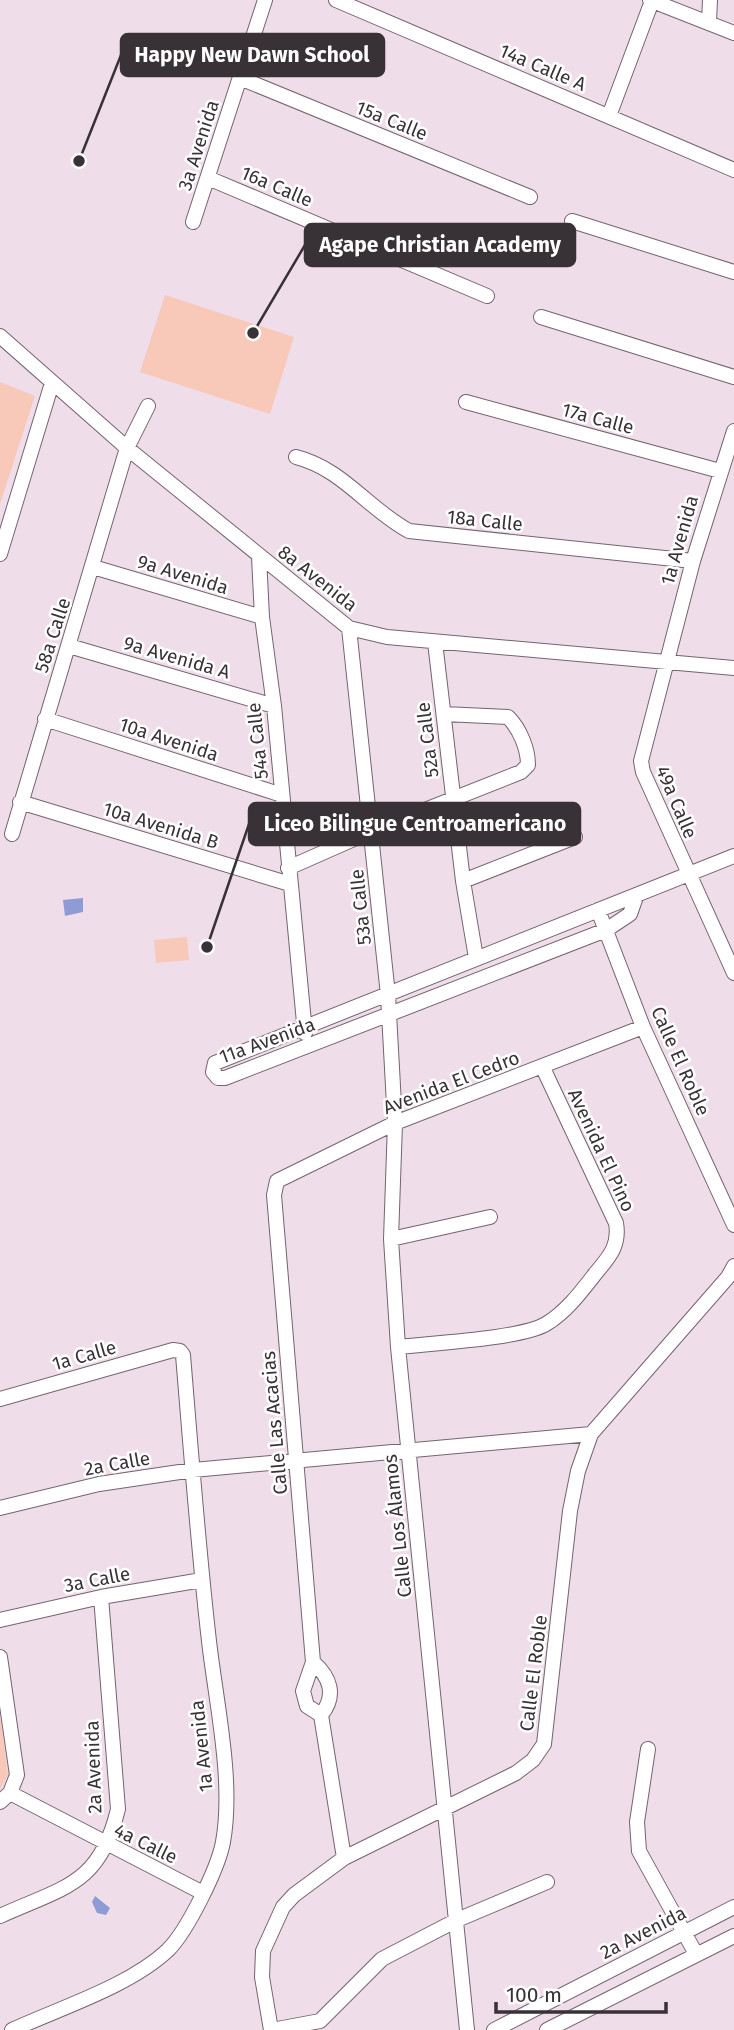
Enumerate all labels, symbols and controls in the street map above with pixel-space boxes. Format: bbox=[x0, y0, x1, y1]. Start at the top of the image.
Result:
callout: Happy New Dawn School bbox=[121, 34, 384, 76]
street label: 14a Calle A bbox=[496, 39, 590, 96]
text: Happy New Dawn School bbox=[134, 42, 370, 68]
street label: 15a Calle bbox=[353, 96, 431, 145]
street label: 3a Avenida bbox=[173, 97, 224, 193]
street label: 16a Calle bbox=[237, 161, 316, 212]
callout: Agape Christian Academy bbox=[305, 224, 575, 266]
text: Agape Christian Academy bbox=[318, 232, 561, 258]
street label: 17a Calle bbox=[559, 398, 636, 439]
street label: 1a Avenida bbox=[656, 493, 703, 588]
street label: 18a Calle bbox=[446, 505, 524, 536]
street label: 8a Avenida bbox=[273, 540, 362, 617]
street label: 9a Avenida bbox=[135, 550, 231, 599]
street label: 58a Calle bbox=[30, 595, 75, 675]
street label: 9a Avenida A bbox=[121, 631, 233, 684]
street label: 54a Calle bbox=[242, 701, 273, 780]
street label: 52a Calle bbox=[411, 701, 444, 779]
street label: 10a Avenida bbox=[116, 713, 221, 766]
street label: 49a Calle bbox=[651, 762, 702, 842]
street label: 10a Avenida B bbox=[100, 797, 221, 854]
callout: Liceo Bilingue Centroamericano bbox=[249, 803, 580, 845]
text: Liceo Bilingue Centroamericano bbox=[264, 811, 566, 837]
street label: 53a Calle bbox=[345, 868, 376, 946]
street label: Calle El Roble bbox=[646, 1003, 715, 1119]
street label: 11a Avenida bbox=[216, 1013, 318, 1068]
street label: Avenida El Cedro bbox=[380, 1046, 523, 1119]
street label: Avenida El Pino bbox=[563, 1085, 640, 1215]
street label: 1a Calle bbox=[49, 1335, 119, 1376]
street label: Calle Las Acacias bbox=[257, 1350, 292, 1496]
street label: 2a Calle bbox=[82, 1446, 152, 1481]
street label: Calle Los Álamos bbox=[379, 1453, 416, 1599]
street label: 3a Calle bbox=[62, 1562, 132, 1597]
street label: Calle El Roble bbox=[515, 1614, 552, 1733]
street label: 1a Avenida bbox=[185, 1699, 218, 1793]
street label: 2a Avenida bbox=[80, 1720, 107, 1814]
street label: 4a Calle bbox=[110, 1818, 181, 1869]
street label: 2a Avenida bbox=[596, 1901, 690, 1964]
scale bar bbox=[496, 1970, 666, 2014]
text: 100 m bbox=[506, 1982, 562, 2008]

